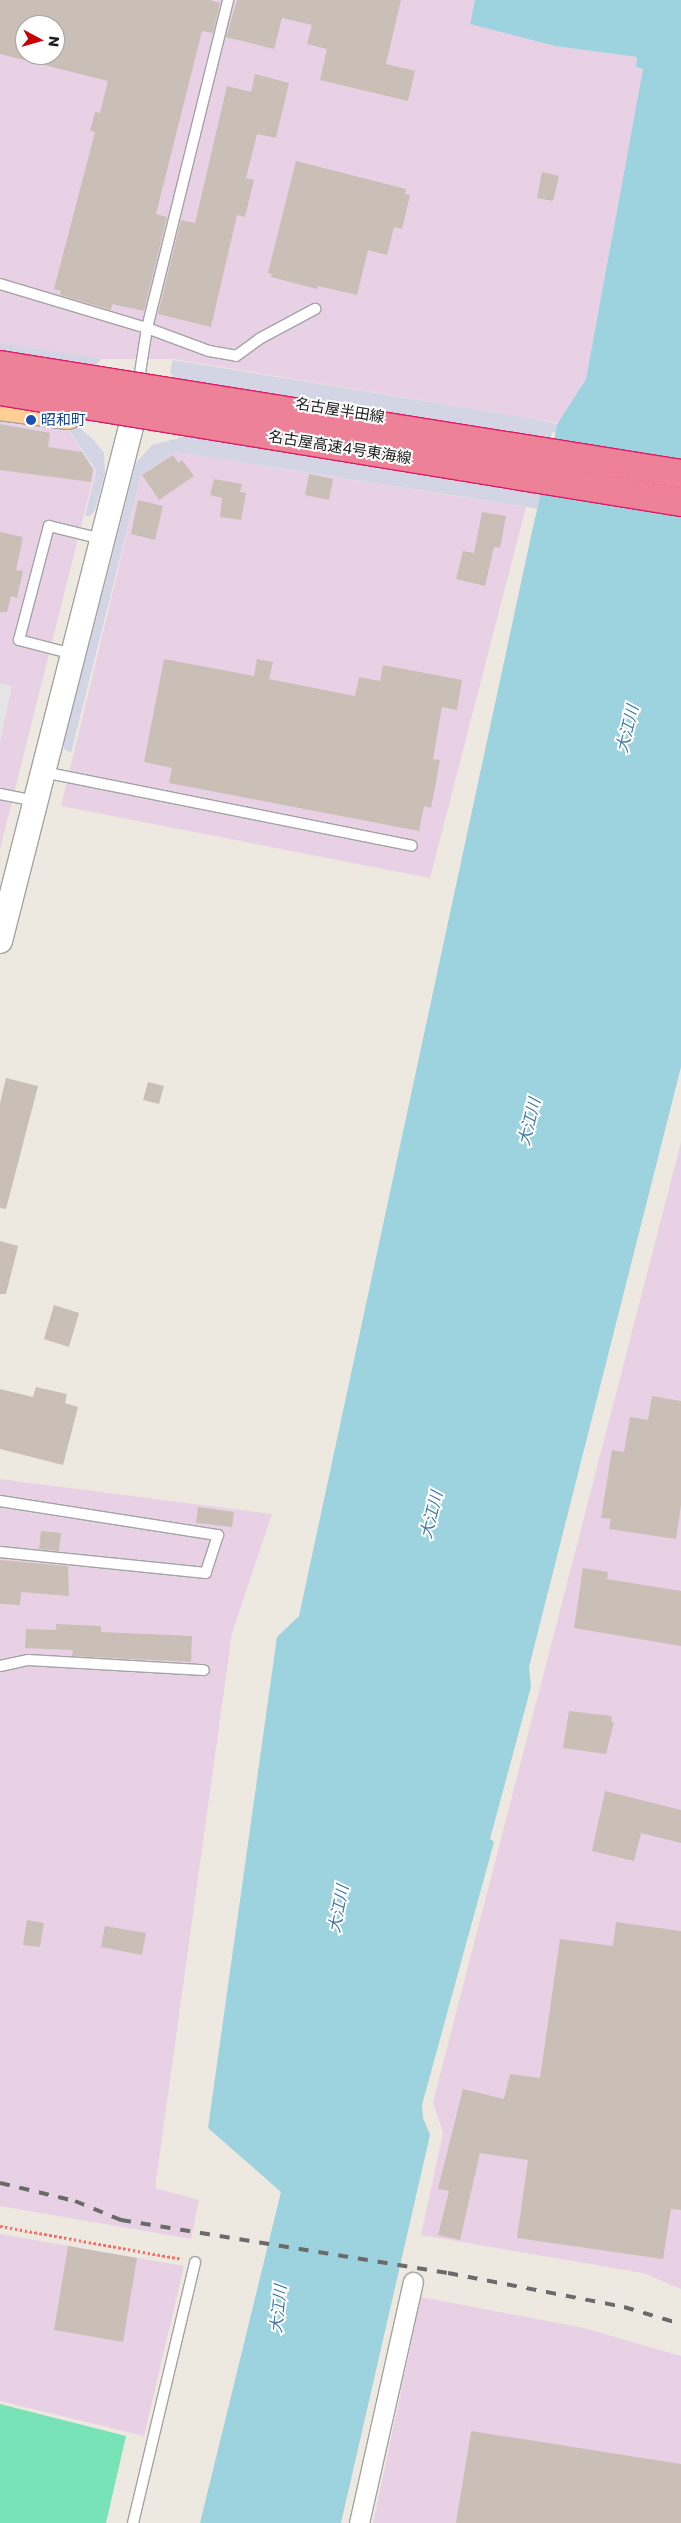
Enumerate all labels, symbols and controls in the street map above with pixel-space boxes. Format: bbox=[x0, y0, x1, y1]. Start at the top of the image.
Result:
north arrow bbox=[15, 15, 65, 65]
text: N bbox=[43, 35, 64, 48]
street label: 名古屋半田線 bbox=[294, 394, 386, 426]
place label: 昭和町 bbox=[41, 411, 86, 429]
marker: 昭和町 bbox=[25, 414, 37, 426]
street label: 名古屋高速4号東海線 bbox=[267, 427, 413, 467]
water label: 大江川 bbox=[613, 703, 643, 755]
water label: 大江川 bbox=[515, 1096, 545, 1148]
water label: 大江川 bbox=[417, 1489, 447, 1541]
water label: 大江川 bbox=[325, 1884, 353, 1934]
water label: 大江川 bbox=[267, 2284, 291, 2334]

